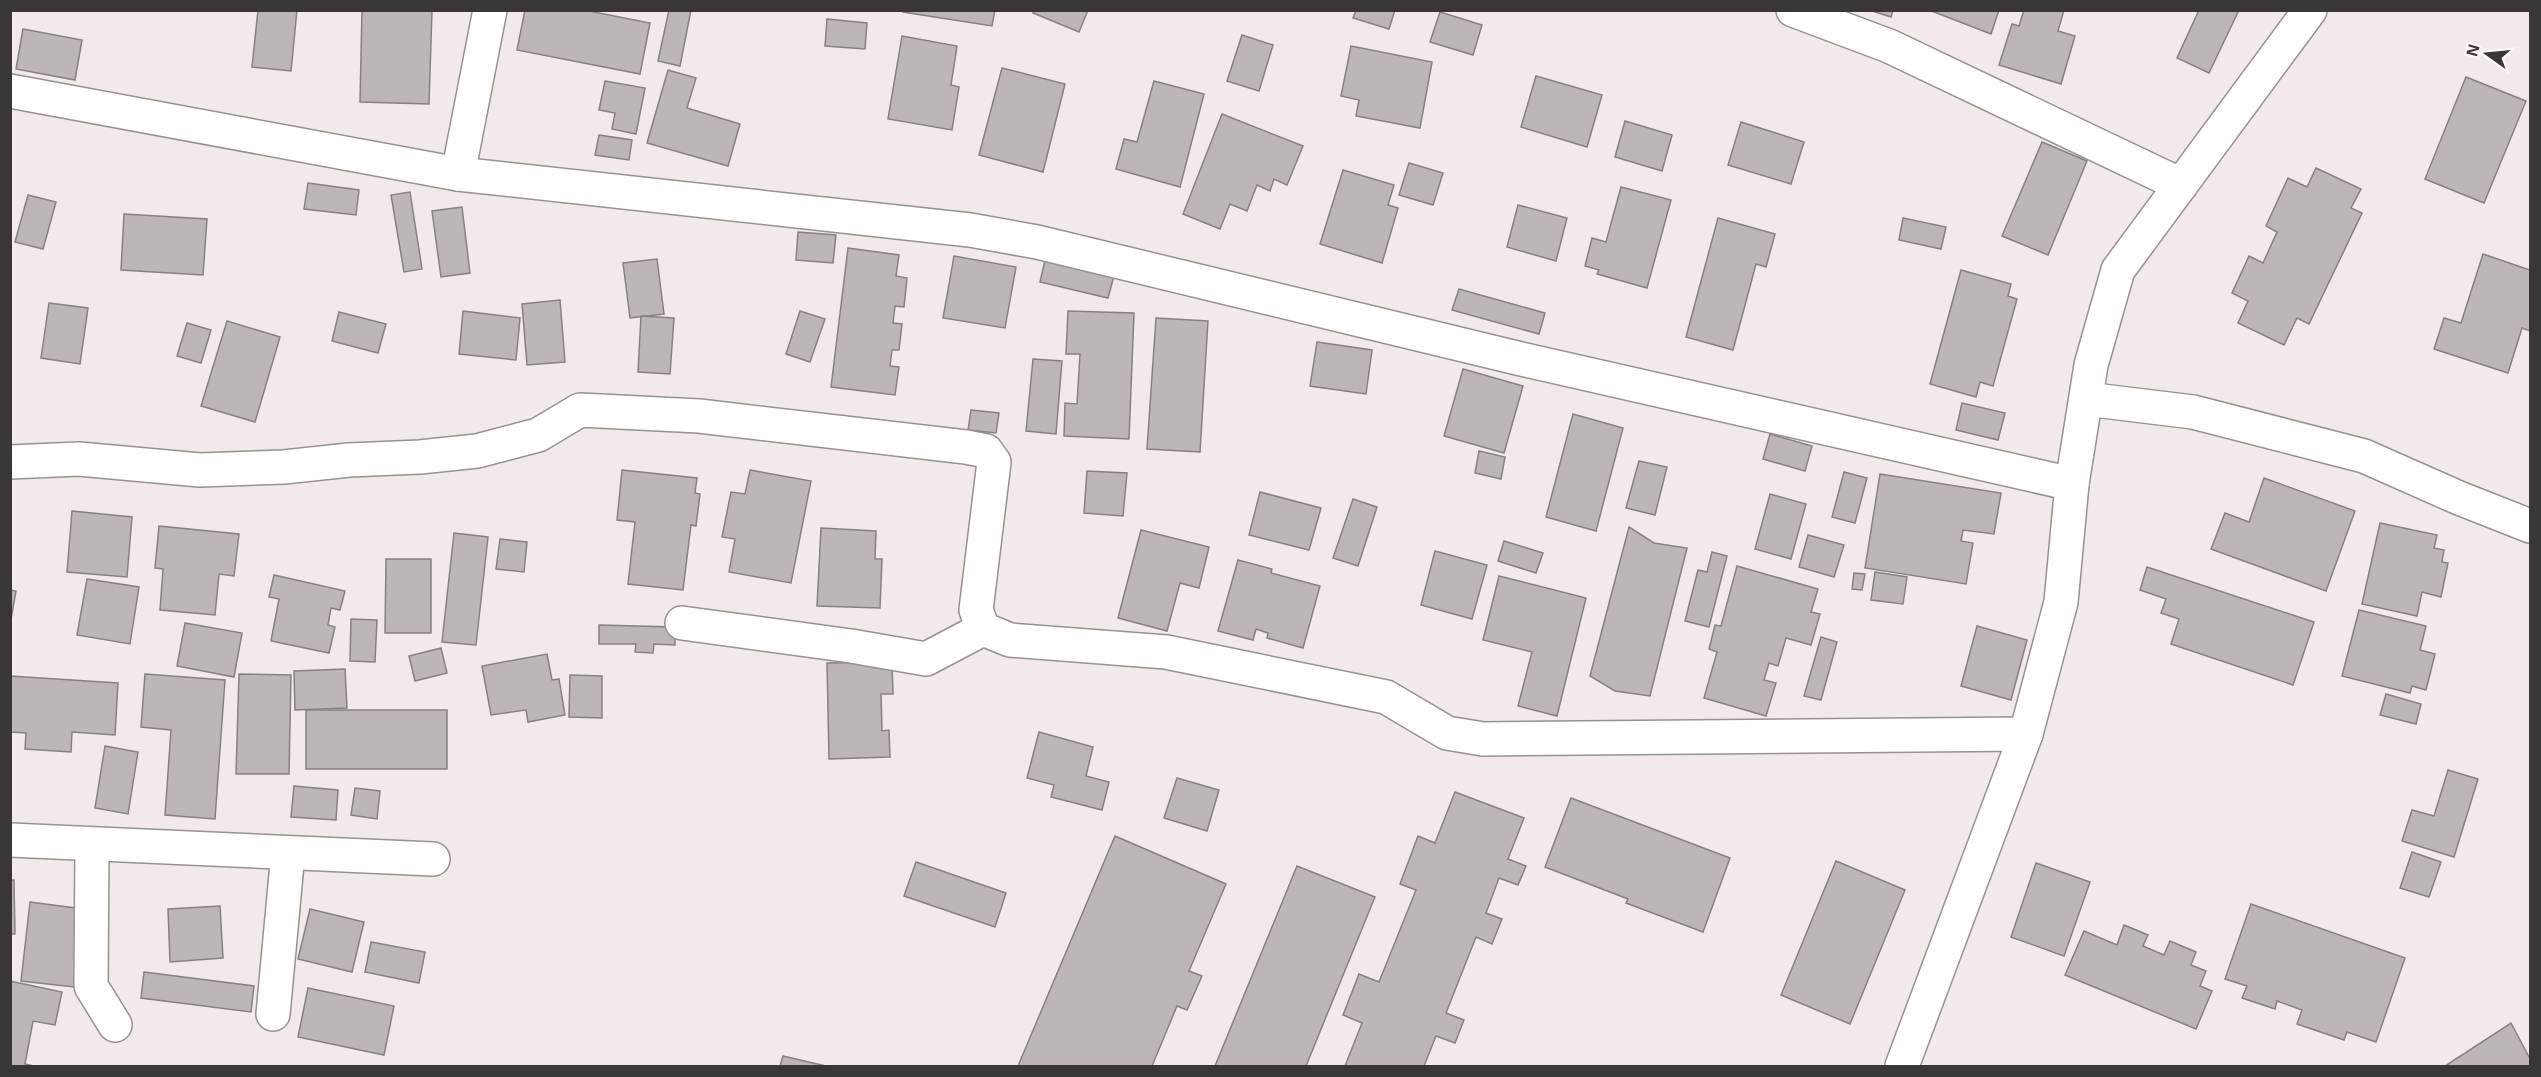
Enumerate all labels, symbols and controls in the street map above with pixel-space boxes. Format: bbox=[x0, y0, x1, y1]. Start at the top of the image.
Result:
north arrow bbox=[2457, 24, 2517, 84]
text: N bbox=[2463, 42, 2483, 58]

